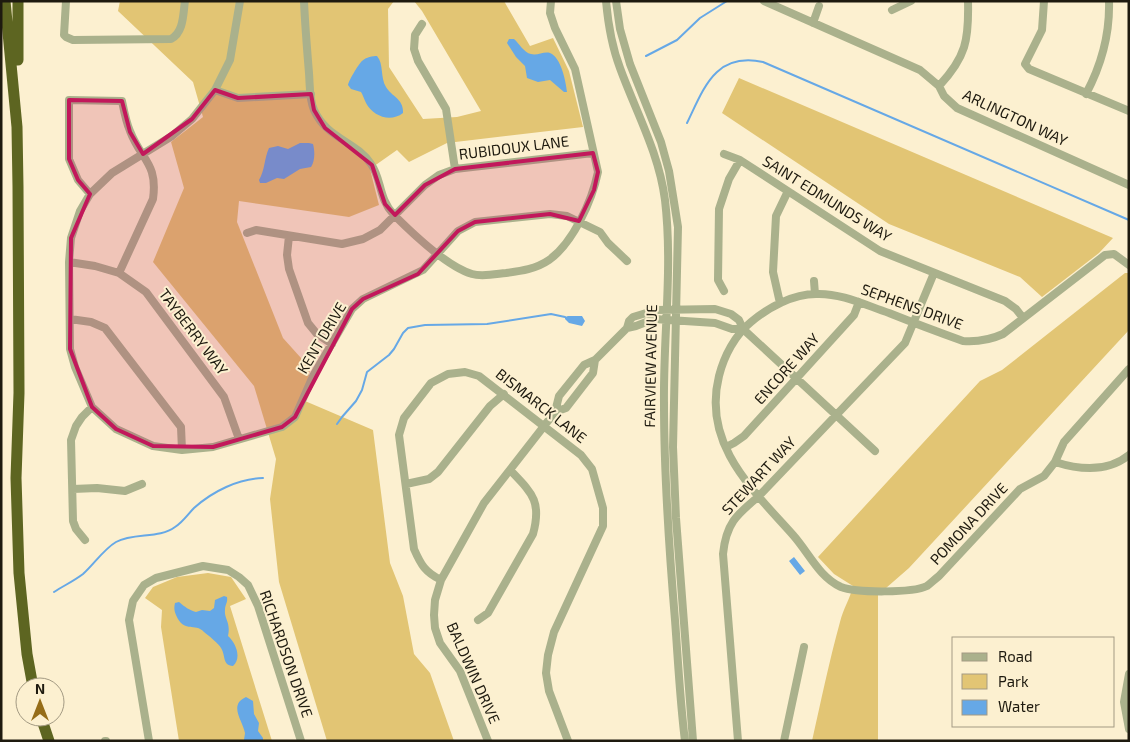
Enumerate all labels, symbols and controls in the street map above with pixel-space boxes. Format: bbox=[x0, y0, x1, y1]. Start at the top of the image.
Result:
street label: ARLINGTON WAY bbox=[960, 85, 1071, 149]
street label: RUBIDOUX LANE bbox=[458, 131, 570, 163]
street label: SAINT EDMUNDS WAY bbox=[760, 151, 896, 245]
street label: SEPHENS DRIVE bbox=[859, 279, 966, 333]
street label: TAYBERRY WAY bbox=[156, 285, 232, 378]
street label: KENT DRIVE bbox=[293, 298, 349, 376]
street label: FAIRVIEW AVENUE bbox=[640, 304, 660, 428]
street label: ENCORE WAY bbox=[750, 329, 823, 407]
street label: BISMARCK LANE bbox=[493, 364, 591, 446]
street label: STEWART WAY bbox=[717, 432, 799, 518]
street label: POMONA DRIVE bbox=[926, 479, 1011, 568]
street label: RICHARDSON DRIVE bbox=[257, 588, 317, 720]
street label: BALDWIN DRIVE bbox=[444, 619, 504, 726]
legend bbox=[952, 637, 1115, 727]
text: Road bbox=[998, 647, 1033, 665]
text: Park bbox=[998, 672, 1029, 690]
north arrow bbox=[15, 677, 65, 727]
text: N bbox=[35, 680, 45, 697]
text: Water bbox=[998, 697, 1040, 715]

